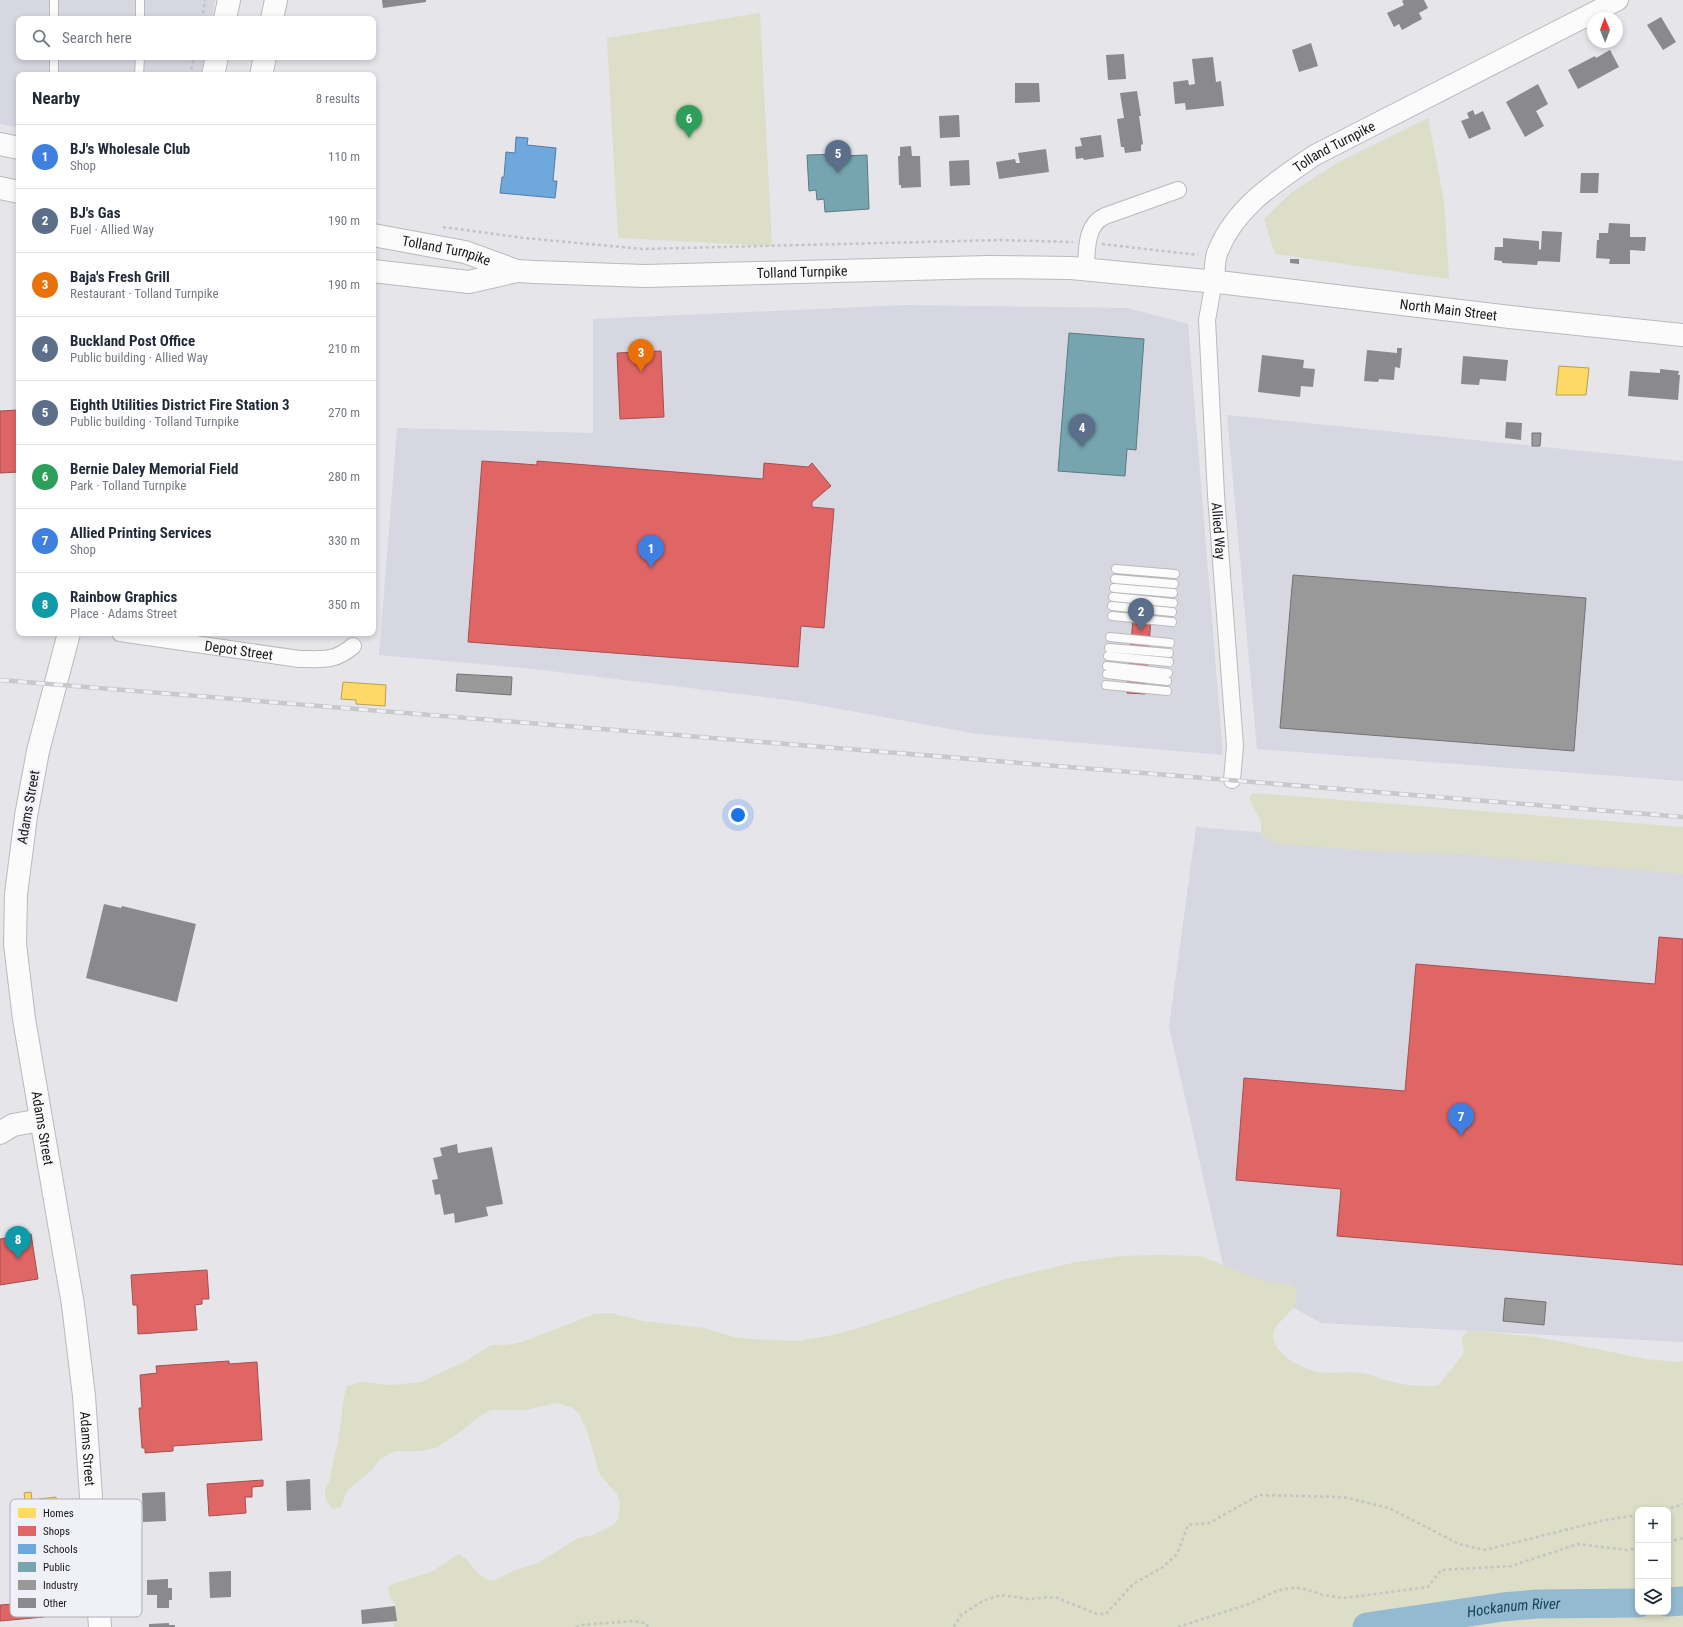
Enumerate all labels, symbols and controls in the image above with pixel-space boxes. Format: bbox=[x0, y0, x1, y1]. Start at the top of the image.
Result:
north arrow bbox=[1587, 12, 1623, 48]
search box bbox=[16, 16, 376, 60]
icon: search bbox=[30, 27, 52, 49]
text: Search here bbox=[62, 29, 132, 47]
text: Nearby bbox=[32, 88, 80, 108]
text: 8 results bbox=[316, 91, 360, 106]
pin: 6 bbox=[676, 105, 702, 138]
street label: Tolland Turnpike bbox=[1290, 117, 1378, 175]
text: BJ's Wholesale Club bbox=[70, 140, 190, 158]
pin: 5 bbox=[825, 140, 851, 173]
text: 1 bbox=[42, 149, 48, 164]
text: 110 m bbox=[328, 149, 360, 164]
text: Shop bbox=[70, 158, 96, 173]
text: BJ's Gas bbox=[70, 204, 120, 222]
text: 2 bbox=[42, 213, 48, 228]
text: 190 m bbox=[328, 213, 360, 228]
text: Fuel · Allied Way bbox=[70, 222, 154, 237]
street label: Tolland Turnpike bbox=[401, 233, 493, 269]
street label: Tolland Turnpike bbox=[756, 263, 848, 281]
text: Baja's Fresh Grill bbox=[70, 268, 170, 286]
text: 3 bbox=[42, 277, 48, 292]
text: 190 m bbox=[328, 277, 360, 292]
text: Restaurant · Tolland Turnpike bbox=[70, 286, 219, 301]
street label: North Main Street bbox=[1399, 296, 1498, 323]
text: Buckland Post Office bbox=[70, 332, 195, 350]
pin: 3 bbox=[628, 339, 654, 372]
text: 4 bbox=[42, 341, 48, 356]
text: 210 m bbox=[328, 341, 360, 356]
text: Public building · Allied Way bbox=[70, 350, 208, 365]
text: Eighth Utilities District Fire Station 3 bbox=[70, 396, 290, 414]
text: 5 bbox=[42, 405, 48, 420]
text: 270 m bbox=[328, 405, 360, 420]
text: Public building · Tolland Turnpike bbox=[70, 414, 239, 429]
pin: 4 bbox=[1069, 414, 1095, 447]
text: Bernie Daley Memorial Field bbox=[70, 460, 238, 478]
text: 6 bbox=[42, 469, 48, 484]
text: 280 m bbox=[328, 469, 360, 484]
text: Park · Tolland Turnpike bbox=[70, 478, 186, 493]
street label: Allied Way bbox=[1209, 502, 1229, 560]
text: Allied Printing Services bbox=[70, 524, 212, 542]
text: 7 bbox=[42, 533, 48, 548]
text: 330 m bbox=[328, 533, 360, 548]
pin: 1 bbox=[638, 535, 664, 568]
text: Shop bbox=[70, 542, 96, 557]
text: Rainbow Graphics bbox=[70, 588, 177, 606]
text: 8 bbox=[42, 597, 48, 612]
text: 350 m bbox=[328, 597, 360, 612]
pin: 2 bbox=[1128, 598, 1154, 631]
text: Place · Adams Street bbox=[70, 606, 177, 621]
street label: Depot Street bbox=[204, 637, 274, 663]
street label: Adams Street bbox=[14, 769, 42, 845]
your location bbox=[728, 805, 748, 825]
street label: Adams Street bbox=[28, 1090, 57, 1166]
pin: 7 bbox=[1448, 1103, 1474, 1136]
pin: 8 bbox=[5, 1226, 31, 1259]
street label: Adams Street bbox=[77, 1411, 98, 1487]
legend bbox=[10, 1499, 142, 1617]
text: Homes bbox=[43, 1507, 74, 1520]
map controls bbox=[1635, 1507, 1671, 1615]
button: + bbox=[1635, 1507, 1671, 1543]
text: Shops bbox=[43, 1525, 70, 1538]
text: Schools bbox=[43, 1543, 78, 1556]
button: − bbox=[1635, 1543, 1671, 1579]
text: Public bbox=[43, 1561, 70, 1574]
text: Industry bbox=[43, 1579, 79, 1592]
button: layers bbox=[1635, 1579, 1671, 1615]
water label: Hockanum River bbox=[1466, 1595, 1561, 1621]
text: Other bbox=[43, 1597, 67, 1610]

